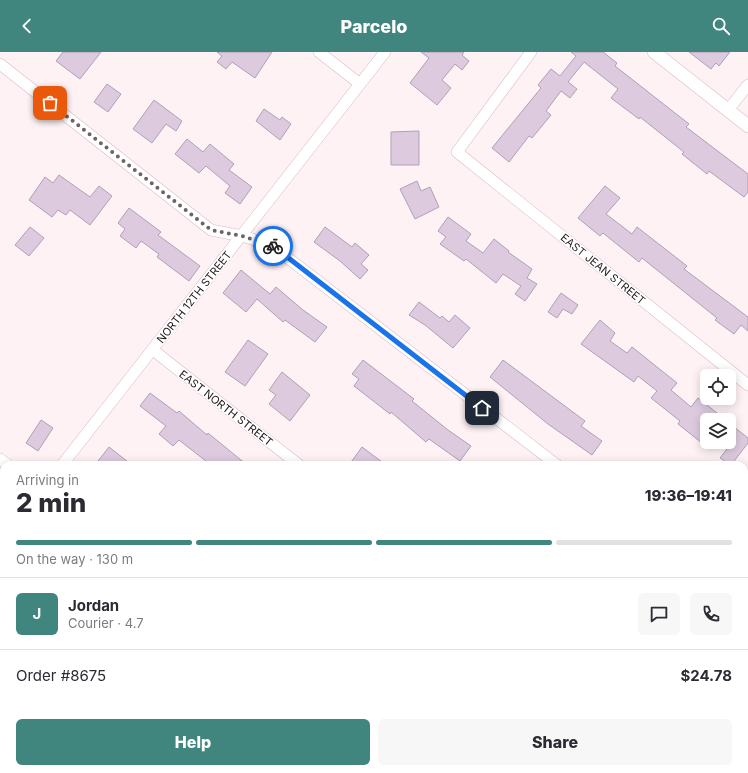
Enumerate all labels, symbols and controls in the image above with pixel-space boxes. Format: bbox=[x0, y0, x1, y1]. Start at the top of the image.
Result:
icon: back bbox=[16, 15, 38, 37]
icon: search bbox=[710, 15, 732, 37]
text: Parcelo bbox=[341, 16, 407, 37]
pin bbox=[33, 86, 67, 120]
icon: bag bbox=[39, 92, 61, 114]
courier bbox=[253, 226, 293, 266]
street label: EAST JEAN STREET bbox=[558, 231, 648, 307]
icon: bike bbox=[262, 235, 284, 257]
street label: NORTH 12TH STREET bbox=[154, 248, 234, 346]
street label: EAST NORTH STREET bbox=[176, 367, 276, 449]
map controls bbox=[700, 369, 736, 449]
button: locate bbox=[700, 369, 736, 405]
pin bbox=[465, 391, 499, 425]
icon: home bbox=[471, 397, 493, 419]
button: layers bbox=[700, 413, 736, 449]
text: Arriving in bbox=[16, 472, 79, 488]
text: 19:36–19:41 bbox=[645, 486, 732, 505]
text: 2 min bbox=[16, 487, 86, 518]
text: On the way · 130 m bbox=[16, 551, 133, 567]
button: chat bbox=[638, 593, 680, 635]
button: phone bbox=[690, 593, 732, 635]
text: Jordan bbox=[68, 596, 119, 615]
text: J bbox=[33, 604, 41, 623]
text: Courier · 4.7 bbox=[68, 615, 144, 631]
text: Order #8675 bbox=[16, 666, 106, 685]
text: $24.78 bbox=[680, 666, 732, 685]
button: Help bbox=[16, 719, 370, 765]
button: Share bbox=[378, 719, 732, 765]

